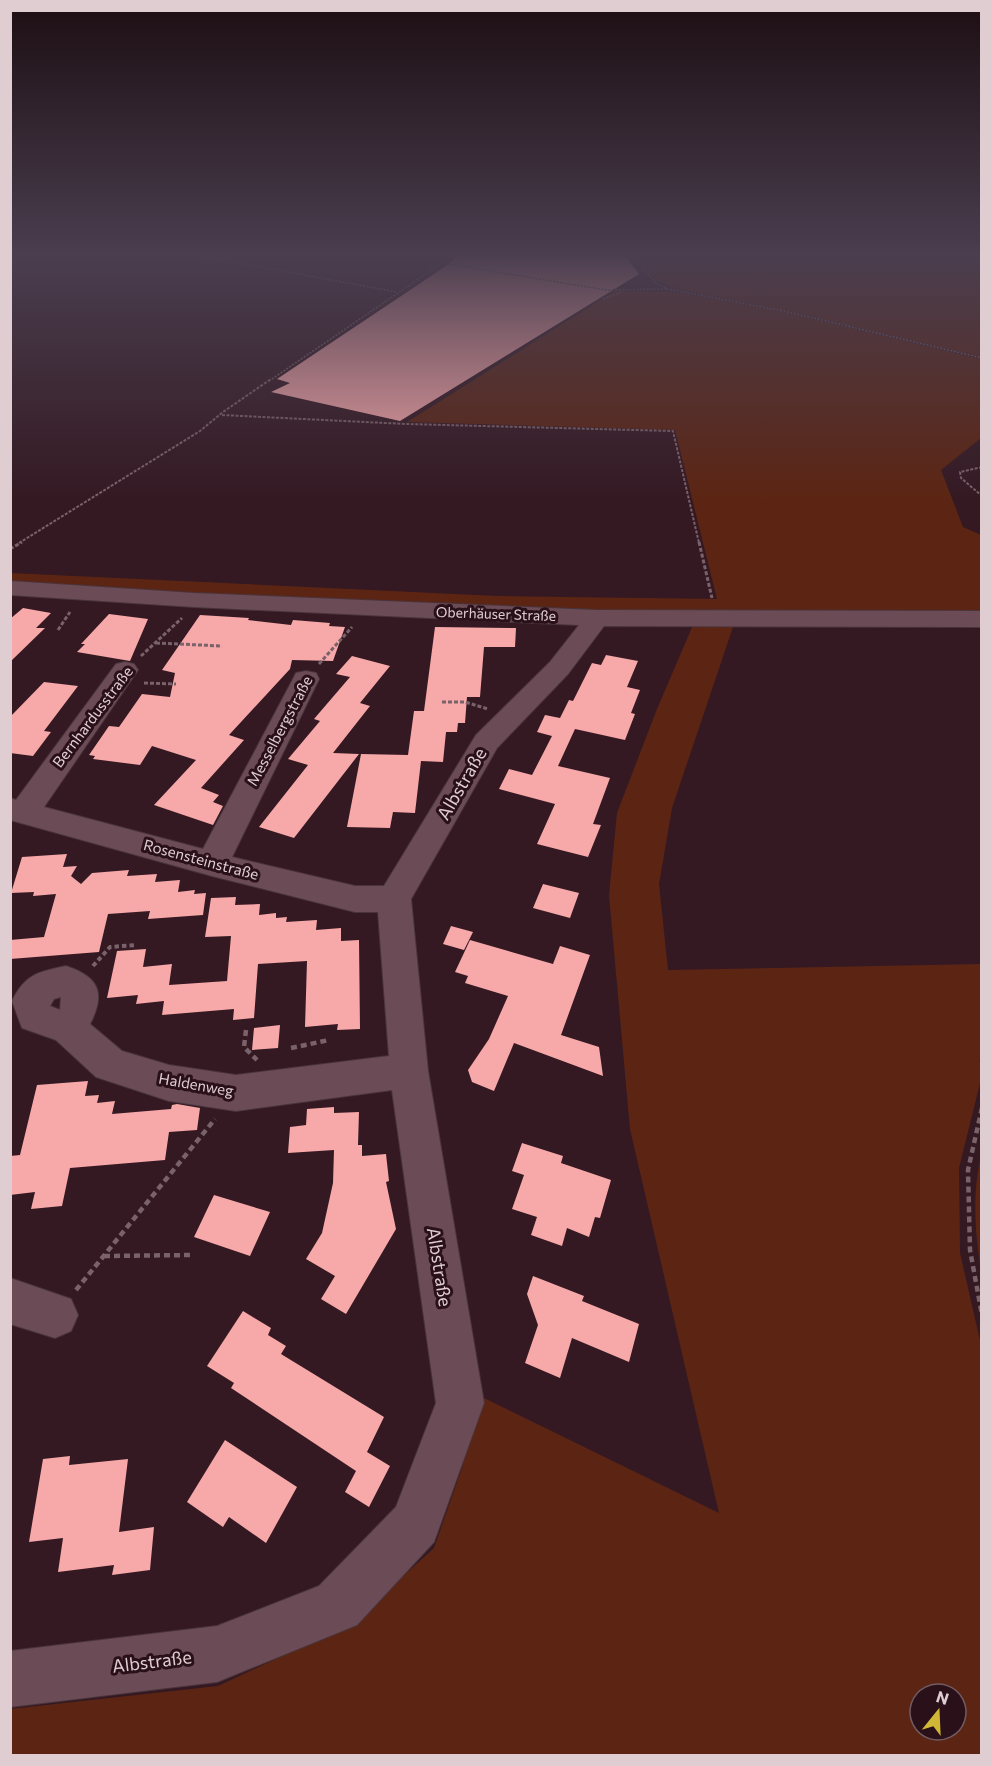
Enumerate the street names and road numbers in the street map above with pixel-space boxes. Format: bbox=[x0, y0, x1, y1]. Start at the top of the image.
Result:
street label: Oberhäuser Straße bbox=[436, 603, 556, 624]
street label: Bernhardusstraße bbox=[48, 662, 136, 770]
street label: Messelbergstraße bbox=[243, 672, 316, 789]
street label: Albstraße bbox=[432, 743, 491, 824]
street label: Rosensteinstraße bbox=[142, 835, 261, 883]
street label: Haldenweg bbox=[157, 1069, 235, 1099]
street label: Albstraße bbox=[423, 1226, 457, 1308]
street label: Albstraße bbox=[111, 1645, 193, 1677]

